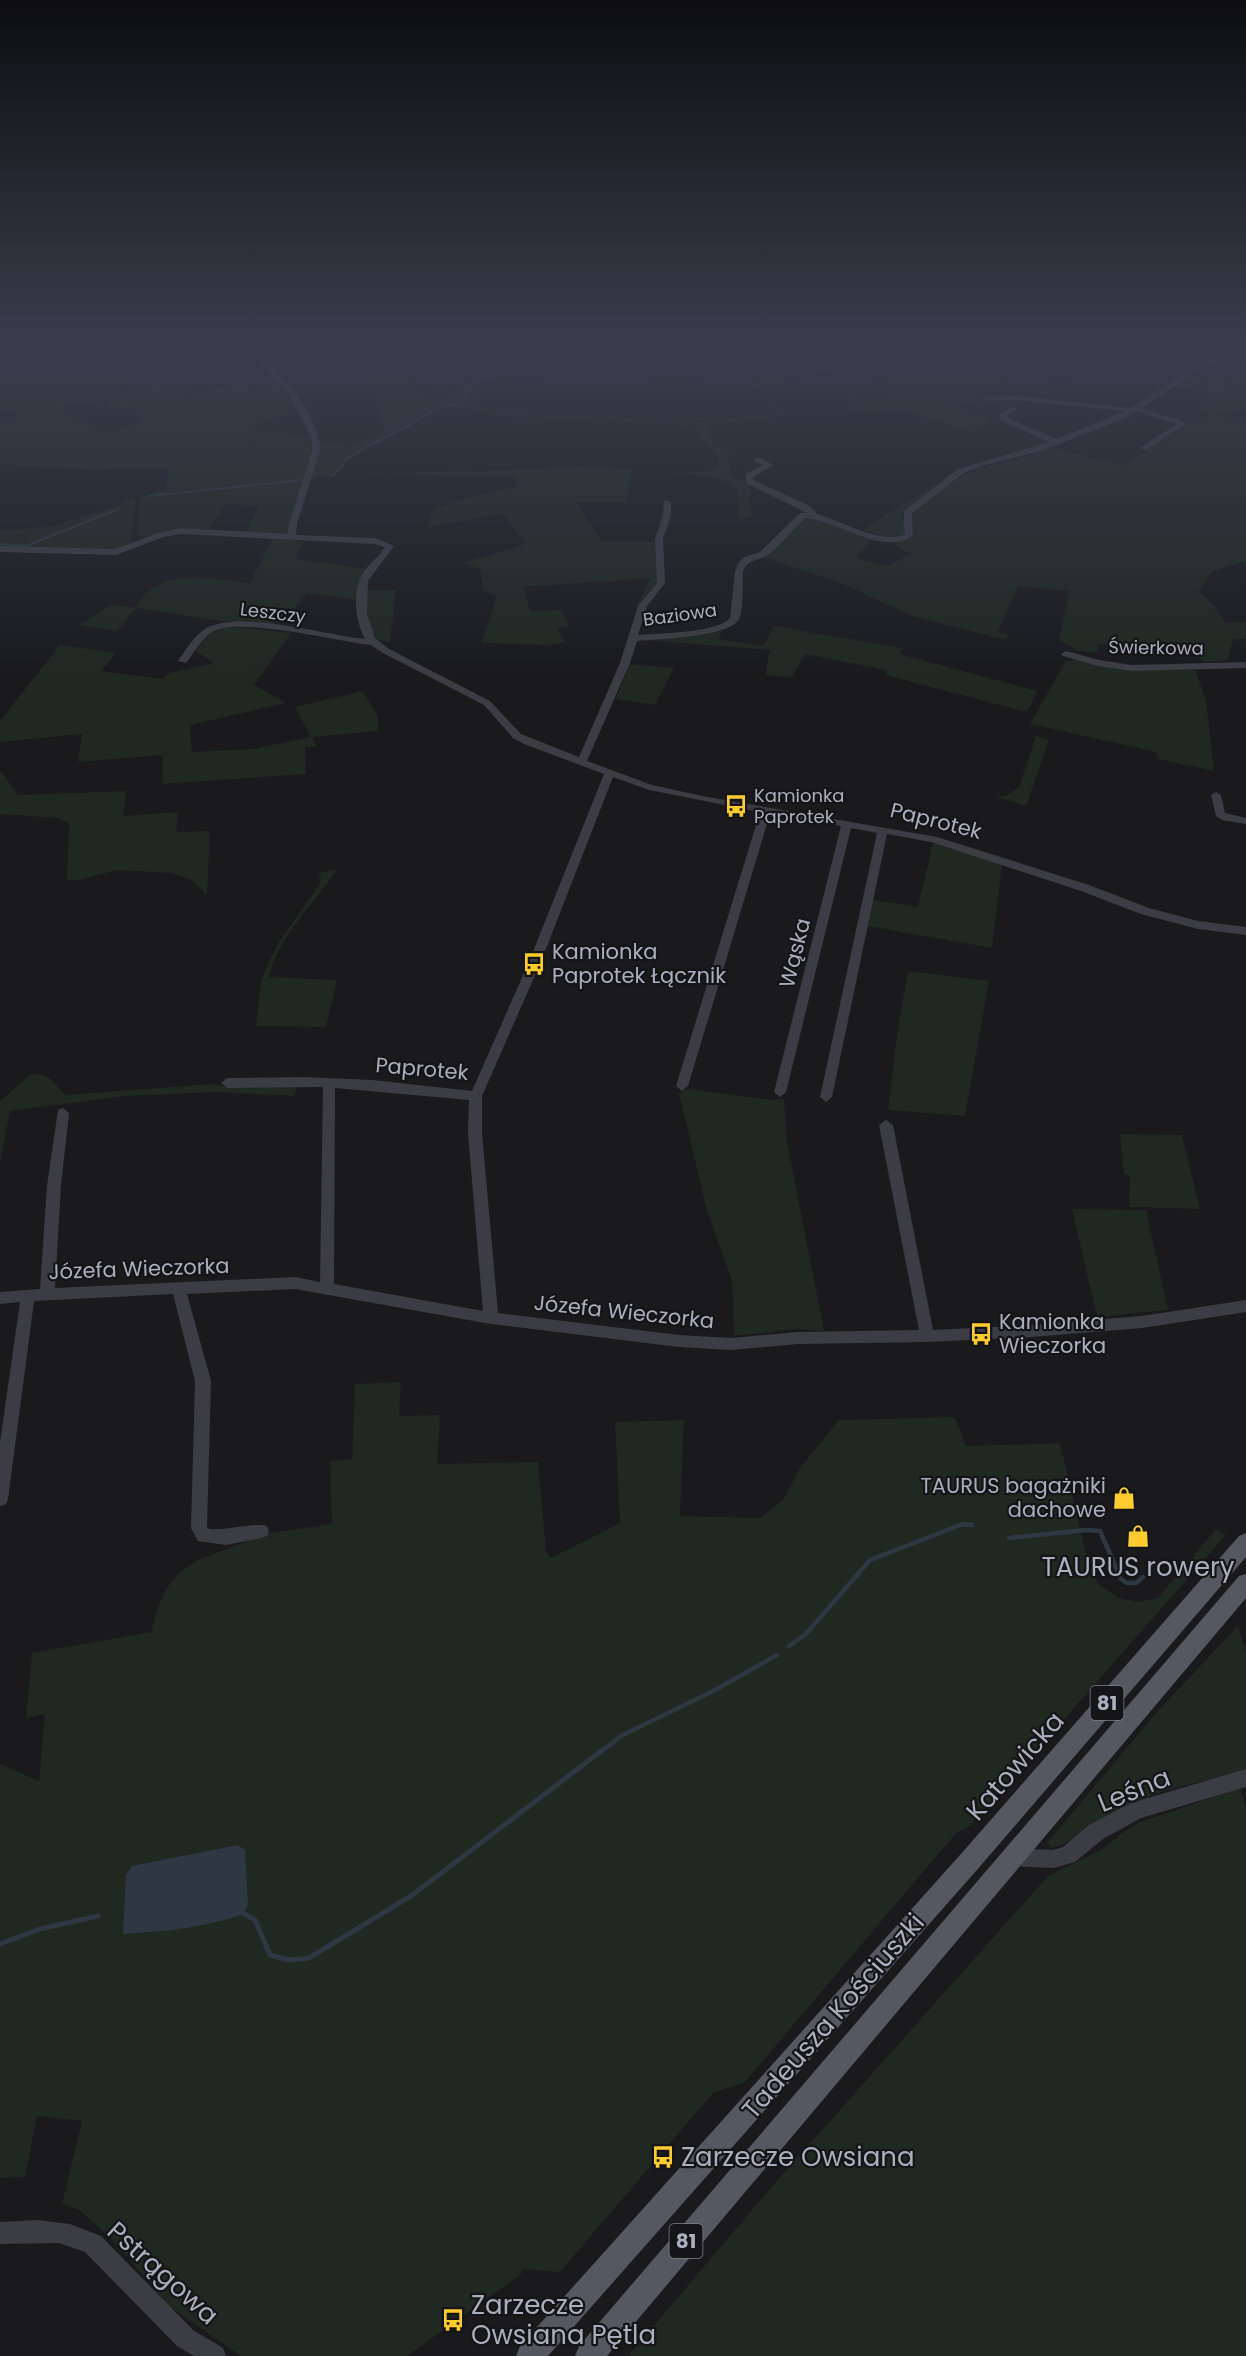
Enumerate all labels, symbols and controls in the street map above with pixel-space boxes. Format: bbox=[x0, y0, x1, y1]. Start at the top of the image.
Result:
street label: Leszczy bbox=[239, 596, 307, 629]
street label: Baziowa bbox=[641, 597, 718, 632]
street label: Świerkowa bbox=[1108, 634, 1204, 661]
place label: Kamionka Paprotek bbox=[754, 783, 844, 829]
bus stop icon: Kamionka Paprotek bbox=[723, 793, 749, 819]
street label: Paprotek bbox=[887, 795, 985, 846]
street label: Wąska bbox=[772, 915, 817, 991]
place label: Kamionka Paprotek Łącznik bbox=[552, 937, 726, 990]
bus stop icon: Kamionka Paprotek Łącznik bbox=[521, 951, 547, 977]
street label: Paprotek bbox=[374, 1050, 470, 1087]
street label: Józefa Wieczorka bbox=[48, 1251, 230, 1286]
street label: Józefa Wieczorka bbox=[532, 1288, 716, 1335]
place label: Kamionka Wieczorka bbox=[999, 1307, 1106, 1360]
bus stop icon: Kamionka Wieczorka bbox=[968, 1321, 994, 1347]
place label: TAURUS bagażniki dachowe bbox=[921, 1471, 1106, 1524]
shop icon: TAURUS bagażniki dachowe bbox=[1111, 1485, 1137, 1511]
shop icon: TAURUS rowery bbox=[1125, 1523, 1151, 1549]
place label: TAURUS rowery bbox=[1042, 1549, 1235, 1585]
road number: 81 bbox=[1090, 1686, 1124, 1720]
street label: Katowicka bbox=[958, 1704, 1072, 1828]
street label: Leśna bbox=[1092, 1759, 1176, 1821]
street label: Tadeusza Kościuszki bbox=[734, 1905, 932, 2127]
place label: Zarzecze Owsiana bbox=[681, 2139, 914, 2175]
bus stop icon: Zarzecze Owsiana bbox=[650, 2144, 676, 2170]
street label: Pstrągowa bbox=[99, 2213, 227, 2333]
road number: 81 bbox=[670, 2224, 702, 2258]
place label: Zarzecze Owsiana Pętla bbox=[471, 2287, 656, 2353]
bus stop icon: Zarzecze Owsiana Pętla bbox=[440, 2307, 466, 2333]

